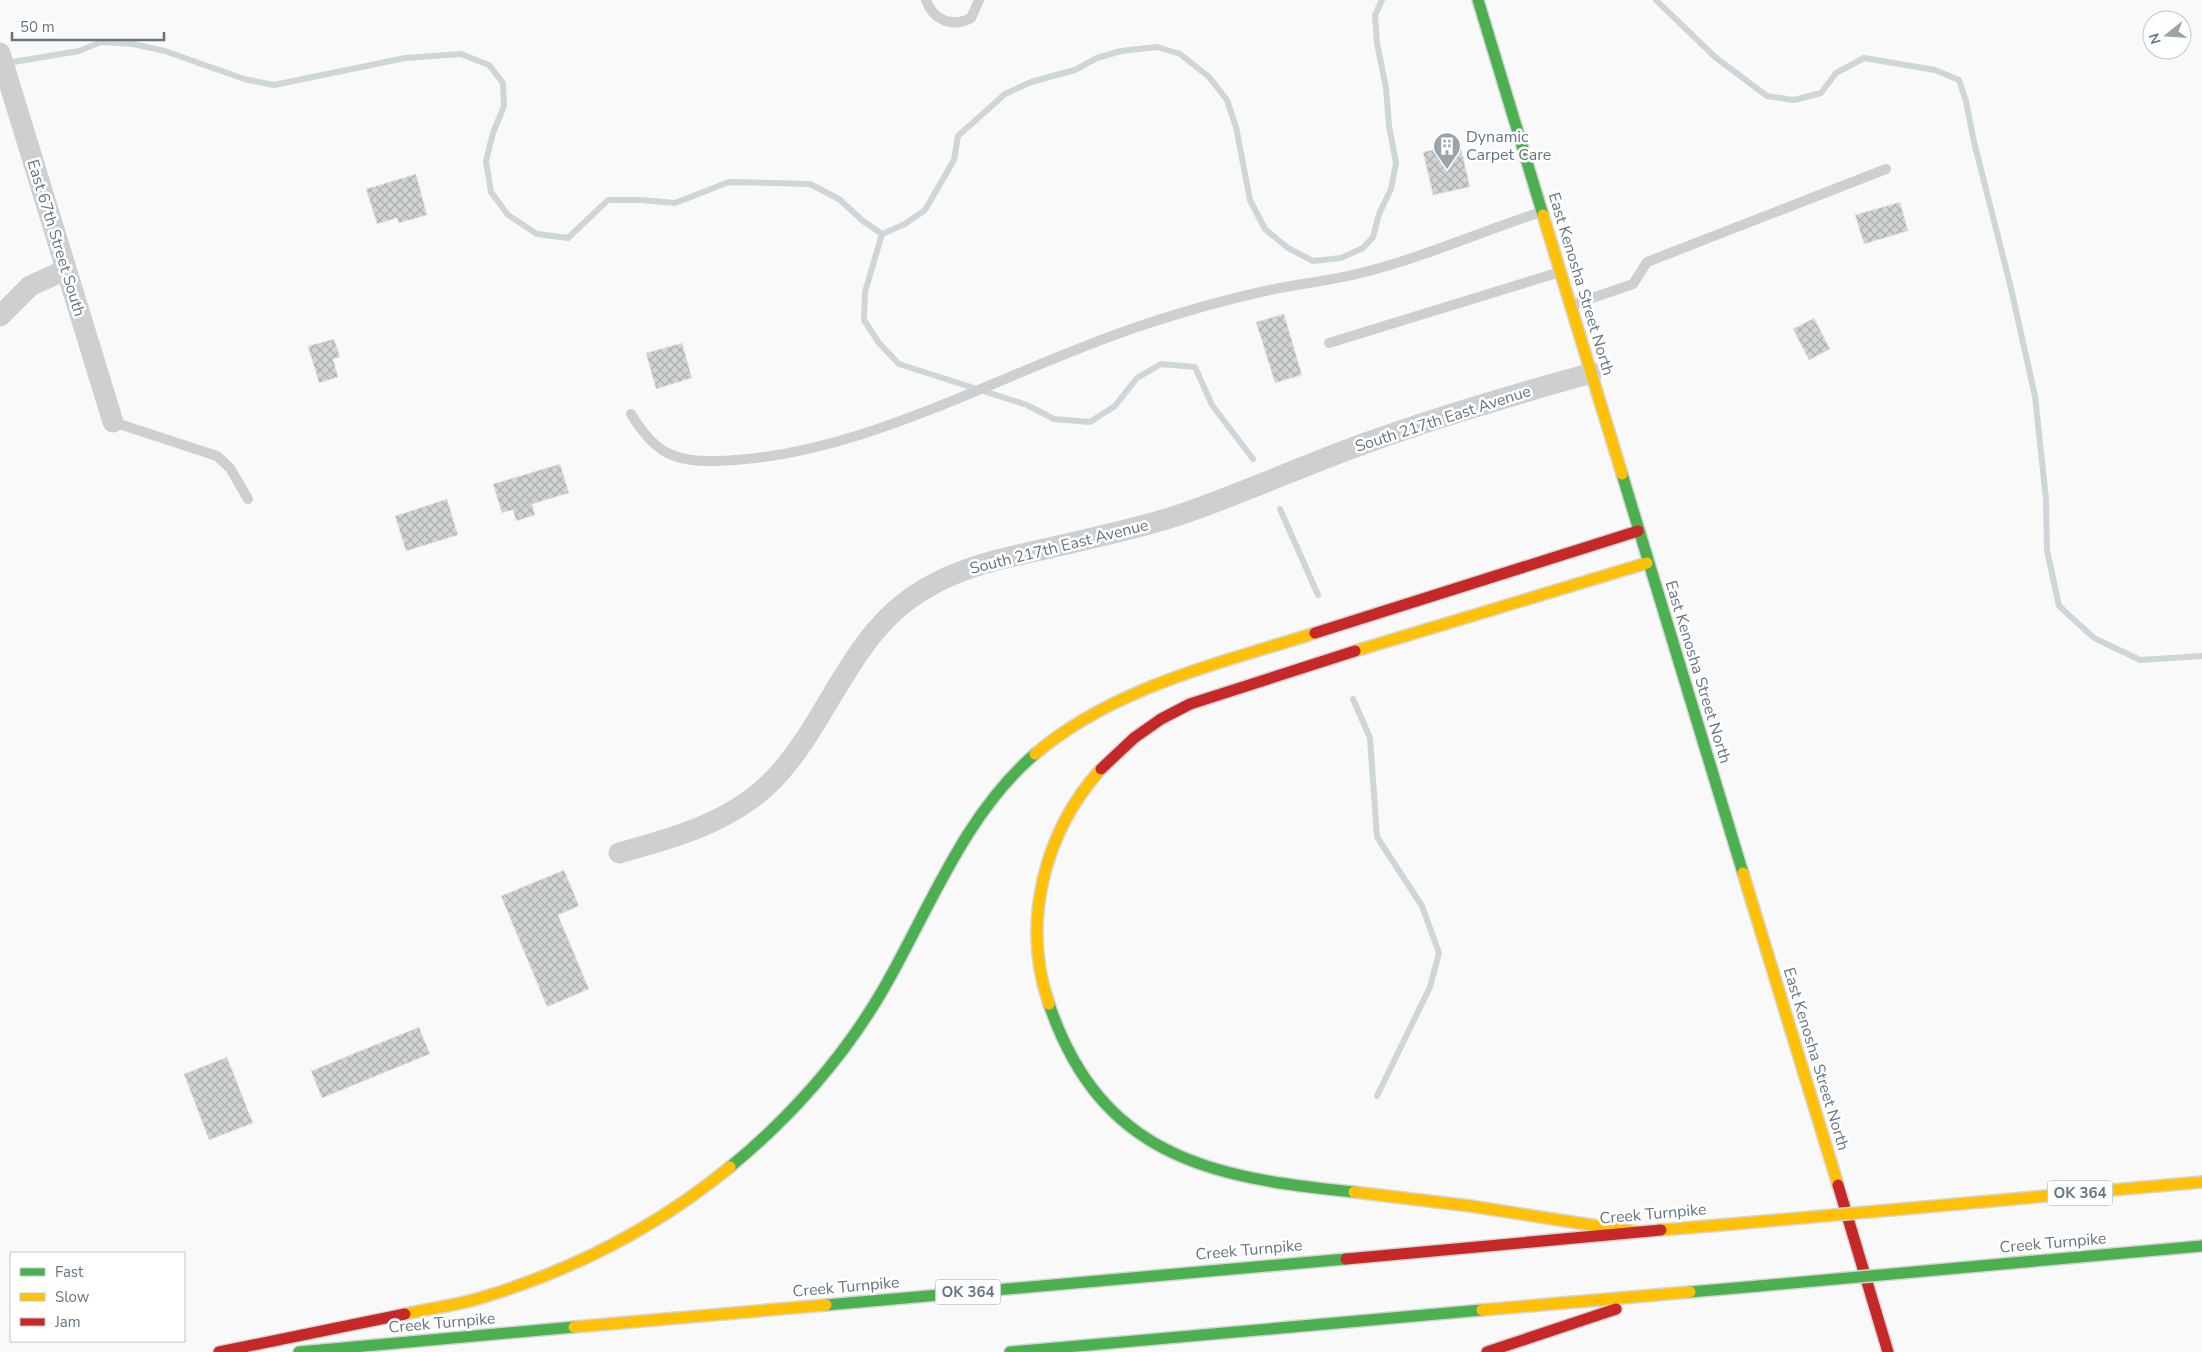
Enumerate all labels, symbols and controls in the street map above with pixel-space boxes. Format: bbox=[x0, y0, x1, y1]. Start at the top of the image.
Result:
scale bar bbox=[12, 10, 165, 42]
north arrow bbox=[2142, 10, 2192, 60]
text: 50 m bbox=[20, 17, 55, 37]
text: N bbox=[2144, 31, 2166, 46]
place label: Dynamic Carpet Care bbox=[1466, 126, 1551, 166]
building icon: Dynamic Carpet Care bbox=[1432, 131, 1462, 170]
street label: East 67th Street South bbox=[22, 157, 90, 319]
street label: East Kenosha Street North bbox=[1543, 190, 1619, 378]
street label: South 217th East Avenue bbox=[1352, 380, 1534, 458]
street label: South 217th East Avenue bbox=[967, 514, 1151, 580]
street label: East Kenosha Street North bbox=[1660, 578, 1736, 766]
street label: East Kenosha Street North bbox=[1778, 965, 1854, 1153]
road number: OK 364 bbox=[2048, 1180, 2112, 1206]
street label: Creek Turnpike bbox=[1599, 1198, 1707, 1230]
street label: Creek Turnpike bbox=[1999, 1227, 2107, 1259]
street label: Creek Turnpike bbox=[1195, 1234, 1303, 1266]
legend bbox=[10, 1252, 185, 1342]
text: Fast bbox=[55, 1262, 84, 1282]
street label: Creek Turnpike bbox=[792, 1271, 900, 1303]
road number: OK 364 bbox=[936, 1280, 1000, 1304]
text: Slow bbox=[55, 1287, 90, 1307]
street label: Creek Turnpike bbox=[388, 1307, 496, 1339]
text: Jam bbox=[54, 1312, 81, 1332]

